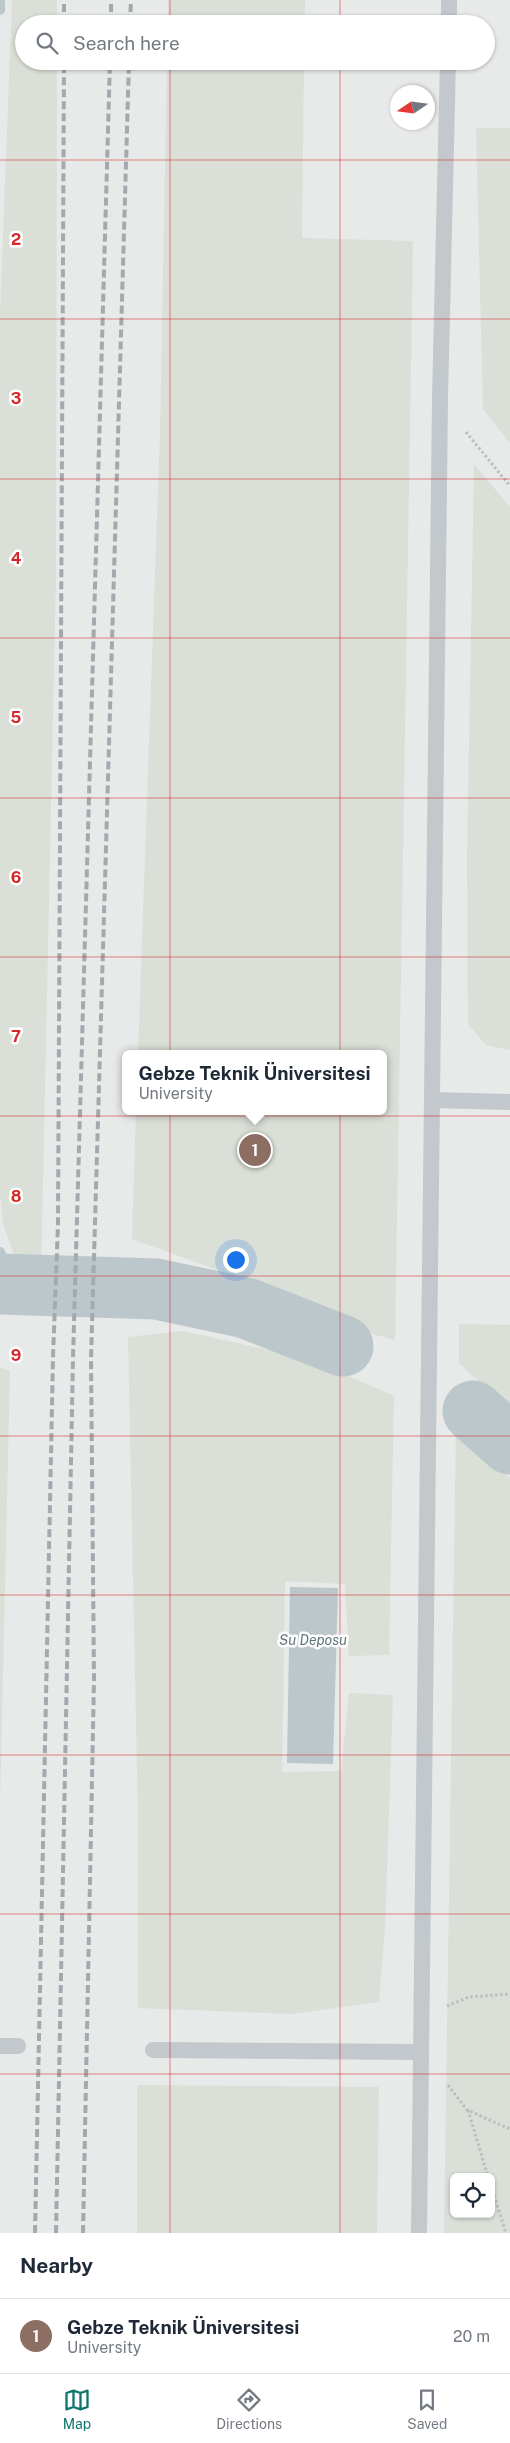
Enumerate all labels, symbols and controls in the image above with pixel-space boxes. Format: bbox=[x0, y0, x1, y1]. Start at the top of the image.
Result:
search box bbox=[15, 15, 495, 70]
icon: search bbox=[33, 29, 61, 57]
text: Search here bbox=[73, 32, 180, 54]
north arrow bbox=[390, 85, 435, 130]
text: 2 bbox=[11, 230, 21, 249]
text: 3 bbox=[11, 389, 21, 408]
text: 4 bbox=[11, 549, 22, 568]
text: 5 bbox=[11, 708, 22, 727]
text: 6 bbox=[11, 868, 21, 887]
text: 7 bbox=[11, 1027, 21, 1046]
popup bbox=[122, 1050, 387, 1115]
text: Gebze Teknik Üniversitesi bbox=[138, 1062, 371, 1084]
text: University bbox=[138, 1084, 213, 1103]
pin: 1 bbox=[239, 1131, 271, 1169]
text: 8 bbox=[11, 1187, 22, 1206]
your location bbox=[223, 1247, 249, 1273]
text: 9 bbox=[11, 1346, 21, 1365]
water label: Su Deposu bbox=[279, 1632, 347, 1648]
map controls bbox=[450, 2173, 495, 2218]
button: locate bbox=[450, 2173, 495, 2218]
text: Nearby bbox=[20, 2253, 93, 2278]
text: Gebze Teknik Üniversitesi bbox=[67, 2316, 299, 2338]
text: 1 bbox=[33, 2327, 39, 2346]
text: 20 m bbox=[453, 2327, 490, 2346]
text: University bbox=[67, 2338, 141, 2357]
tab: Map bbox=[63, 2386, 91, 2432]
tab: Directions bbox=[216, 2386, 282, 2432]
tab: Saved bbox=[407, 2386, 447, 2432]

